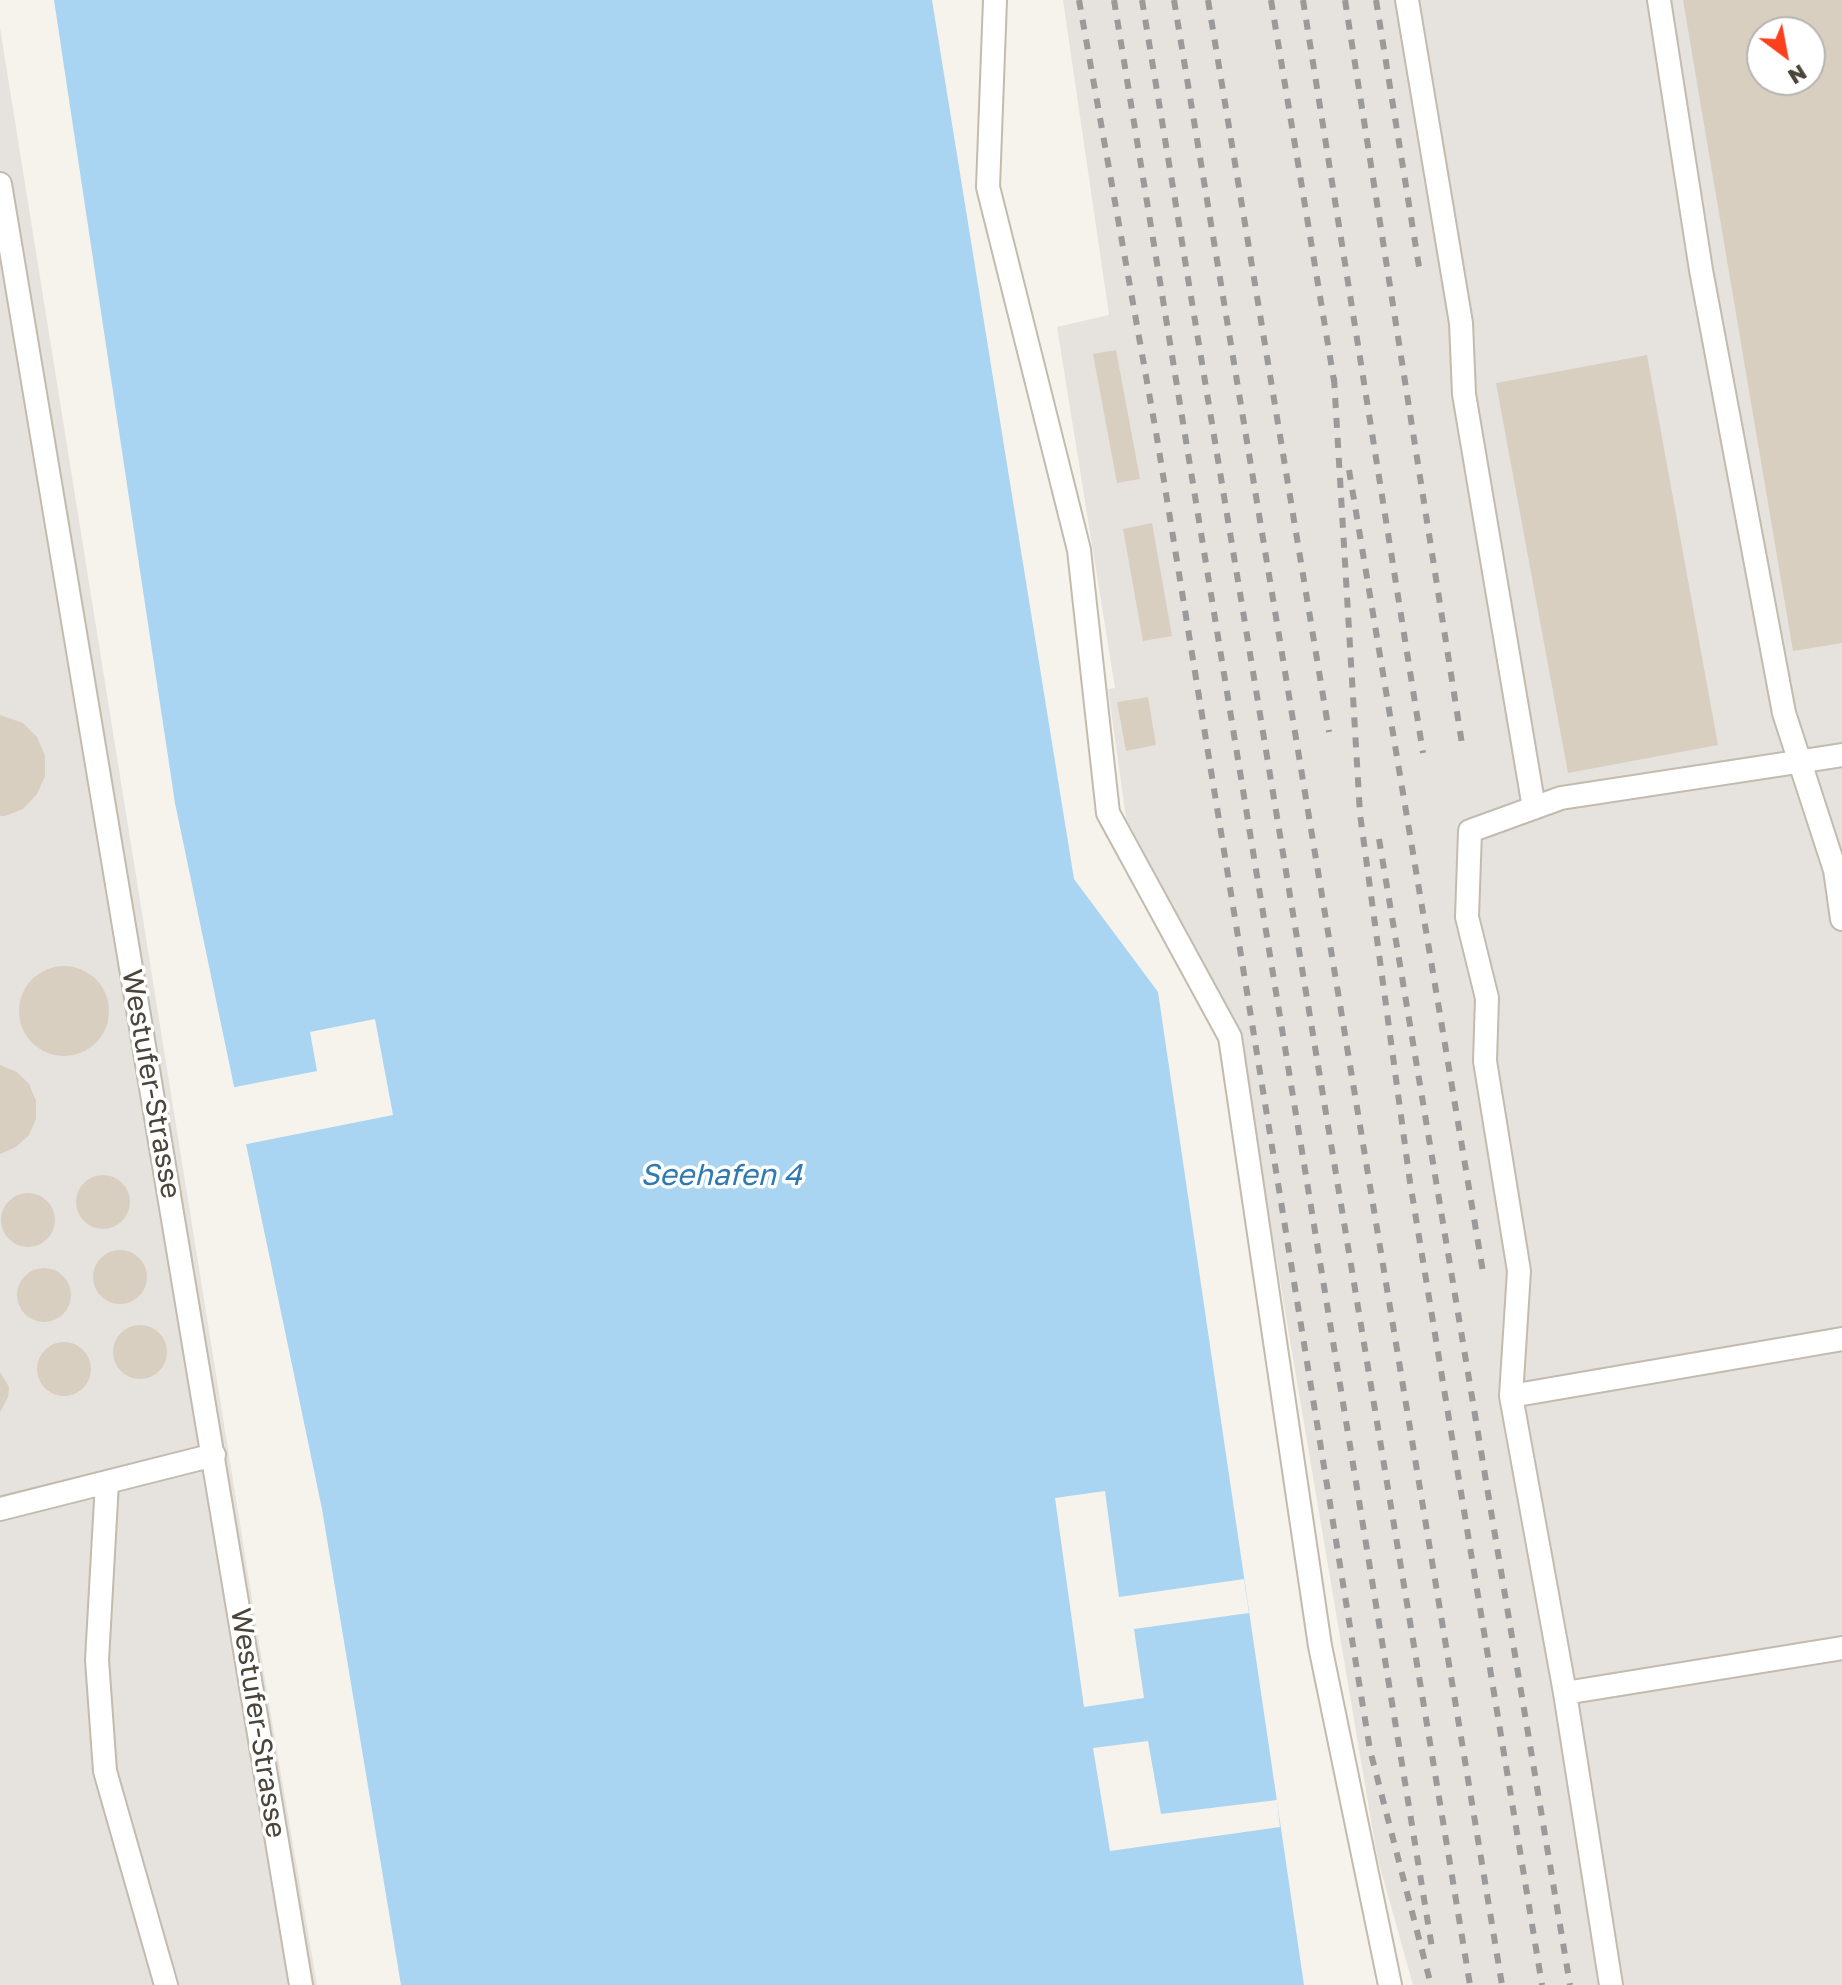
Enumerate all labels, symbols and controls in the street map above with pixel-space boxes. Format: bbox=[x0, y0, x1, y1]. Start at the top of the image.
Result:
north arrow bbox=[1746, 16, 1826, 96]
text: N bbox=[1784, 59, 1812, 91]
street label: Westufer-Strasse bbox=[114, 967, 188, 1201]
water label: Seehafen 4 bbox=[640, 1157, 802, 1193]
street label: Westufer-Strasse bbox=[223, 1606, 293, 1840]

